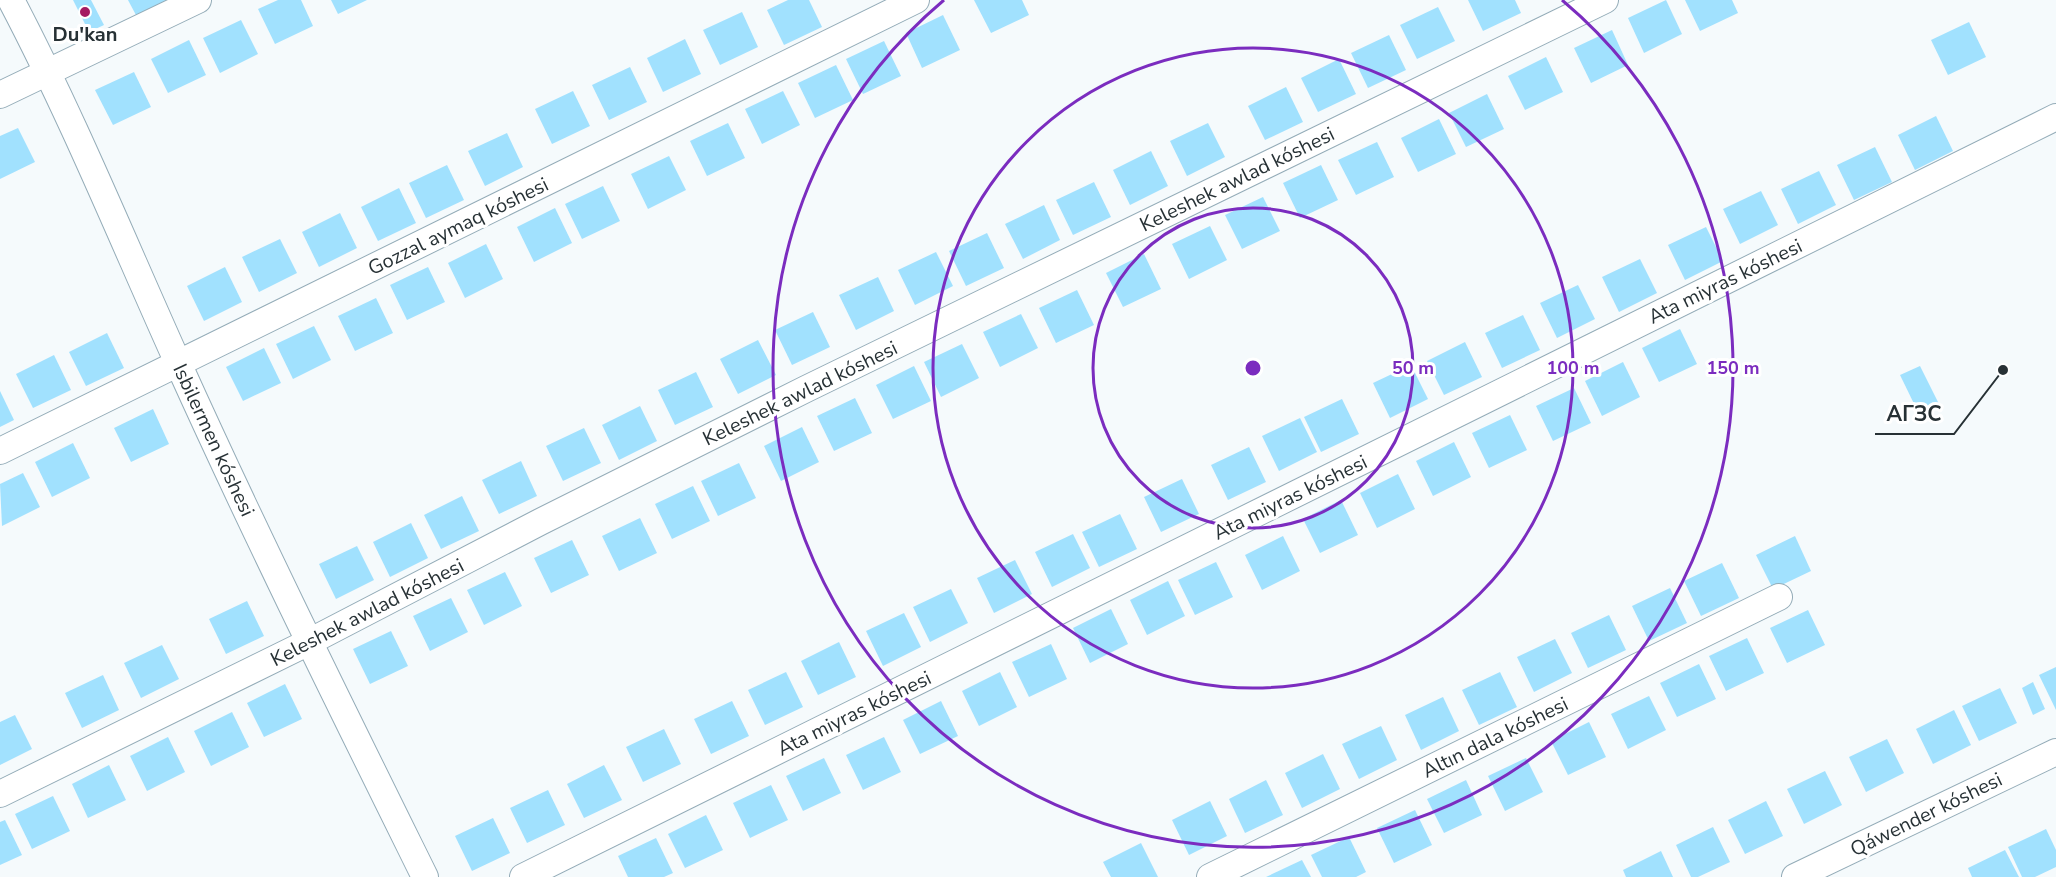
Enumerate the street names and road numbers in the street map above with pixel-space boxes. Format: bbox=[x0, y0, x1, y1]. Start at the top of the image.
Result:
street label: Keleshek awlad kóshesi bbox=[1135, 121, 1339, 238]
street label: Gozzal aymaq kóshesi bbox=[363, 171, 553, 282]
street label: Ata miyras kóshesi bbox=[1644, 232, 1807, 330]
street label: Keleshek awlad kóshesi bbox=[698, 335, 902, 452]
street label: Isbilermen kóshesi bbox=[166, 359, 261, 521]
street label: Ata miyras kóshesi bbox=[1209, 448, 1372, 546]
street label: Keleshek awlad kóshesi bbox=[266, 552, 468, 673]
street label: Ata miyras kóshesi bbox=[773, 664, 936, 762]
street label: Altın dala kóshesi bbox=[1418, 690, 1573, 784]
street label: Qáwender kóshesi bbox=[1846, 766, 2007, 863]

